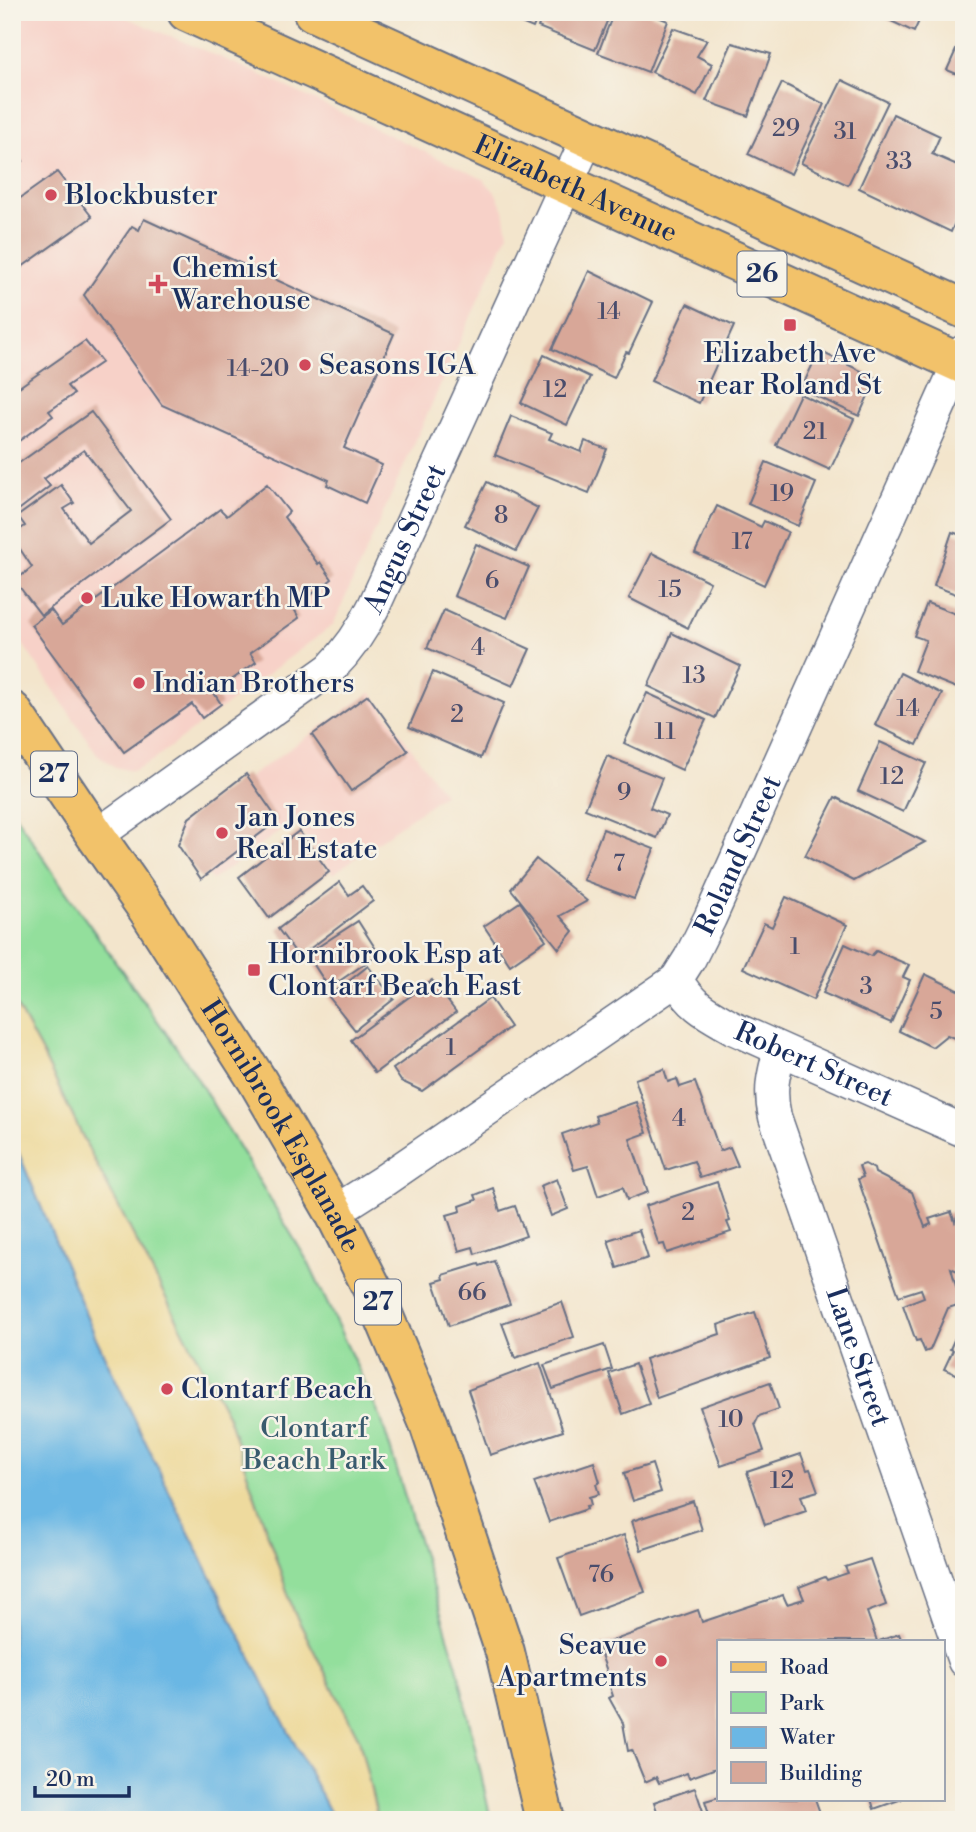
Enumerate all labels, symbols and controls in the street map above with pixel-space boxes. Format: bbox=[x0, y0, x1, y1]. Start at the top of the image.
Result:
house number: 29 bbox=[772, 114, 800, 144]
house number: 31 bbox=[833, 117, 857, 147]
street label: Elizabeth Avenue bbox=[469, 127, 683, 250]
house number: 33 bbox=[886, 147, 912, 177]
place label: Blockbuster bbox=[64, 178, 218, 213]
marker: Blockbuster bbox=[43, 187, 59, 203]
place label: Chemist Warehouse bbox=[171, 251, 311, 318]
road number: 26 bbox=[738, 252, 786, 296]
marker: Chemist Warehouse bbox=[150, 276, 166, 292]
house number: 14 bbox=[597, 297, 621, 327]
marker: Elizabeth Ave near Roland St bbox=[782, 317, 798, 333]
place label: Elizabeth Ave near Roland St bbox=[698, 336, 882, 403]
place label: Seasons IGA bbox=[319, 348, 476, 383]
house number: 14-20 bbox=[227, 354, 289, 384]
marker: Seasons IGA bbox=[297, 357, 313, 373]
house number: 12 bbox=[543, 375, 567, 405]
house number: 21 bbox=[803, 417, 828, 447]
street label: Angus Street bbox=[355, 458, 454, 620]
house number: 19 bbox=[770, 479, 794, 509]
house number: 8 bbox=[494, 501, 508, 531]
house number: 17 bbox=[731, 527, 753, 557]
house number: 6 bbox=[485, 566, 499, 596]
house number: 15 bbox=[658, 575, 682, 605]
place label: Luke Howarth MP bbox=[101, 581, 331, 616]
marker: Luke Howarth MP bbox=[79, 590, 95, 606]
house number: 4 bbox=[471, 633, 485, 663]
house number: 13 bbox=[682, 661, 706, 691]
place label: Indian Brothers bbox=[153, 666, 354, 701]
marker: Indian Brothers bbox=[131, 675, 147, 691]
house number: 14 bbox=[896, 694, 920, 724]
house number: 2 bbox=[450, 700, 464, 730]
house number: 11 bbox=[654, 717, 676, 747]
road number: 27 bbox=[31, 752, 77, 796]
house number: 12 bbox=[880, 762, 904, 792]
street label: Roland Street bbox=[687, 769, 789, 941]
house number: 9 bbox=[617, 778, 631, 808]
place label: Jan Jones Real Estate bbox=[235, 800, 378, 867]
marker: Jan Jones Real Estate bbox=[214, 825, 230, 841]
house number: 7 bbox=[613, 849, 625, 879]
house number: 1 bbox=[790, 932, 801, 962]
place label: Hornibrook Esp at Clontarf Beach East bbox=[268, 937, 522, 1004]
marker: Hornibrook Esp at Clontarf Beach East bbox=[246, 962, 262, 978]
house number: 3 bbox=[859, 972, 873, 1002]
street label: Hornibrook Esplanade bbox=[193, 993, 369, 1258]
house number: 5 bbox=[929, 997, 943, 1027]
street label: Robert Street bbox=[729, 1013, 898, 1115]
house number: 1 bbox=[446, 1033, 457, 1063]
house number: 4 bbox=[672, 1104, 686, 1134]
house number: 2 bbox=[681, 1198, 695, 1228]
house number: 66 bbox=[457, 1278, 487, 1308]
road number: 27 bbox=[355, 1280, 401, 1324]
street label: Lane Street bbox=[818, 1282, 899, 1431]
place label: Clontarf Beach bbox=[181, 1372, 373, 1407]
marker: Clontarf Beach bbox=[159, 1381, 175, 1397]
house number: 10 bbox=[718, 1405, 744, 1435]
park label: Clontarf Beach Park bbox=[242, 1411, 387, 1478]
house number: 12 bbox=[770, 1466, 794, 1496]
house number: 76 bbox=[588, 1560, 614, 1590]
place label: Seavue Apartments bbox=[496, 1628, 647, 1695]
legend bbox=[717, 1640, 944, 1800]
marker: Seavue Apartments bbox=[653, 1653, 669, 1669]
text: Road bbox=[780, 1655, 829, 1681]
text: Park bbox=[780, 1691, 825, 1717]
text: Water bbox=[779, 1725, 835, 1751]
scale bar bbox=[35, 1755, 130, 1799]
text: Building bbox=[779, 1761, 862, 1787]
text: 20 m bbox=[46, 1767, 95, 1793]

